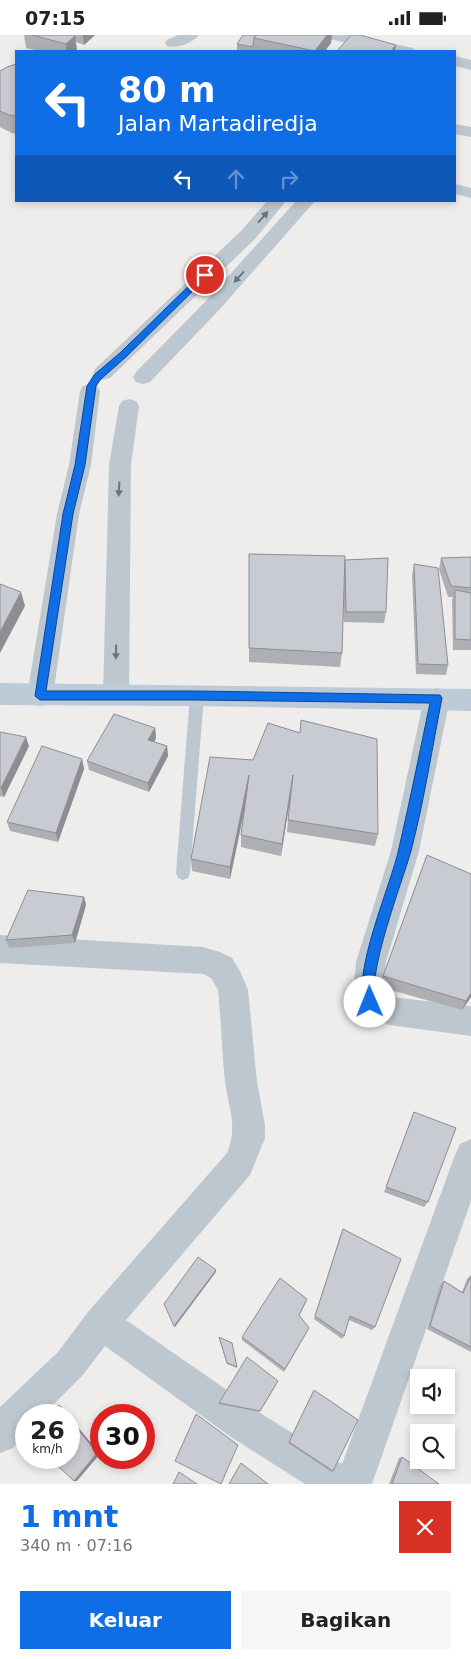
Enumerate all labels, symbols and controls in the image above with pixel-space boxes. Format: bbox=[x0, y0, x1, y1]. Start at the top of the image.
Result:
text: 07:15 bbox=[25, 7, 85, 29]
icon: left bbox=[35, 70, 100, 135]
text: 80 m bbox=[118, 70, 215, 110]
text: Jalan Martadiredja bbox=[118, 111, 318, 136]
icon: left bbox=[169, 165, 197, 193]
icon: ahead bbox=[222, 165, 250, 193]
icon: right bbox=[275, 165, 303, 193]
one-way arrow bbox=[258, 211, 269, 224]
pin bbox=[184, 254, 226, 296]
icon: arrive bbox=[191, 261, 219, 289]
one-way arrow bbox=[233, 270, 245, 282]
one-way arrow bbox=[115, 481, 123, 497]
one-way arrow bbox=[112, 644, 120, 660]
position arrow bbox=[343, 975, 395, 1027]
map controls bbox=[410, 1369, 455, 1469]
button: sound bbox=[410, 1369, 455, 1414]
speed limit sign: 30 bbox=[90, 1404, 155, 1469]
text: 26 bbox=[30, 1416, 65, 1445]
button: search bbox=[410, 1424, 455, 1469]
text: km/h bbox=[32, 1442, 63, 1456]
text: 1 mnt bbox=[20, 1499, 118, 1534]
button: close bbox=[399, 1501, 451, 1553]
text: 340 m · 07:16 bbox=[20, 1536, 133, 1555]
button: Keluar bbox=[20, 1591, 231, 1649]
button: Bagikan bbox=[241, 1591, 451, 1649]

